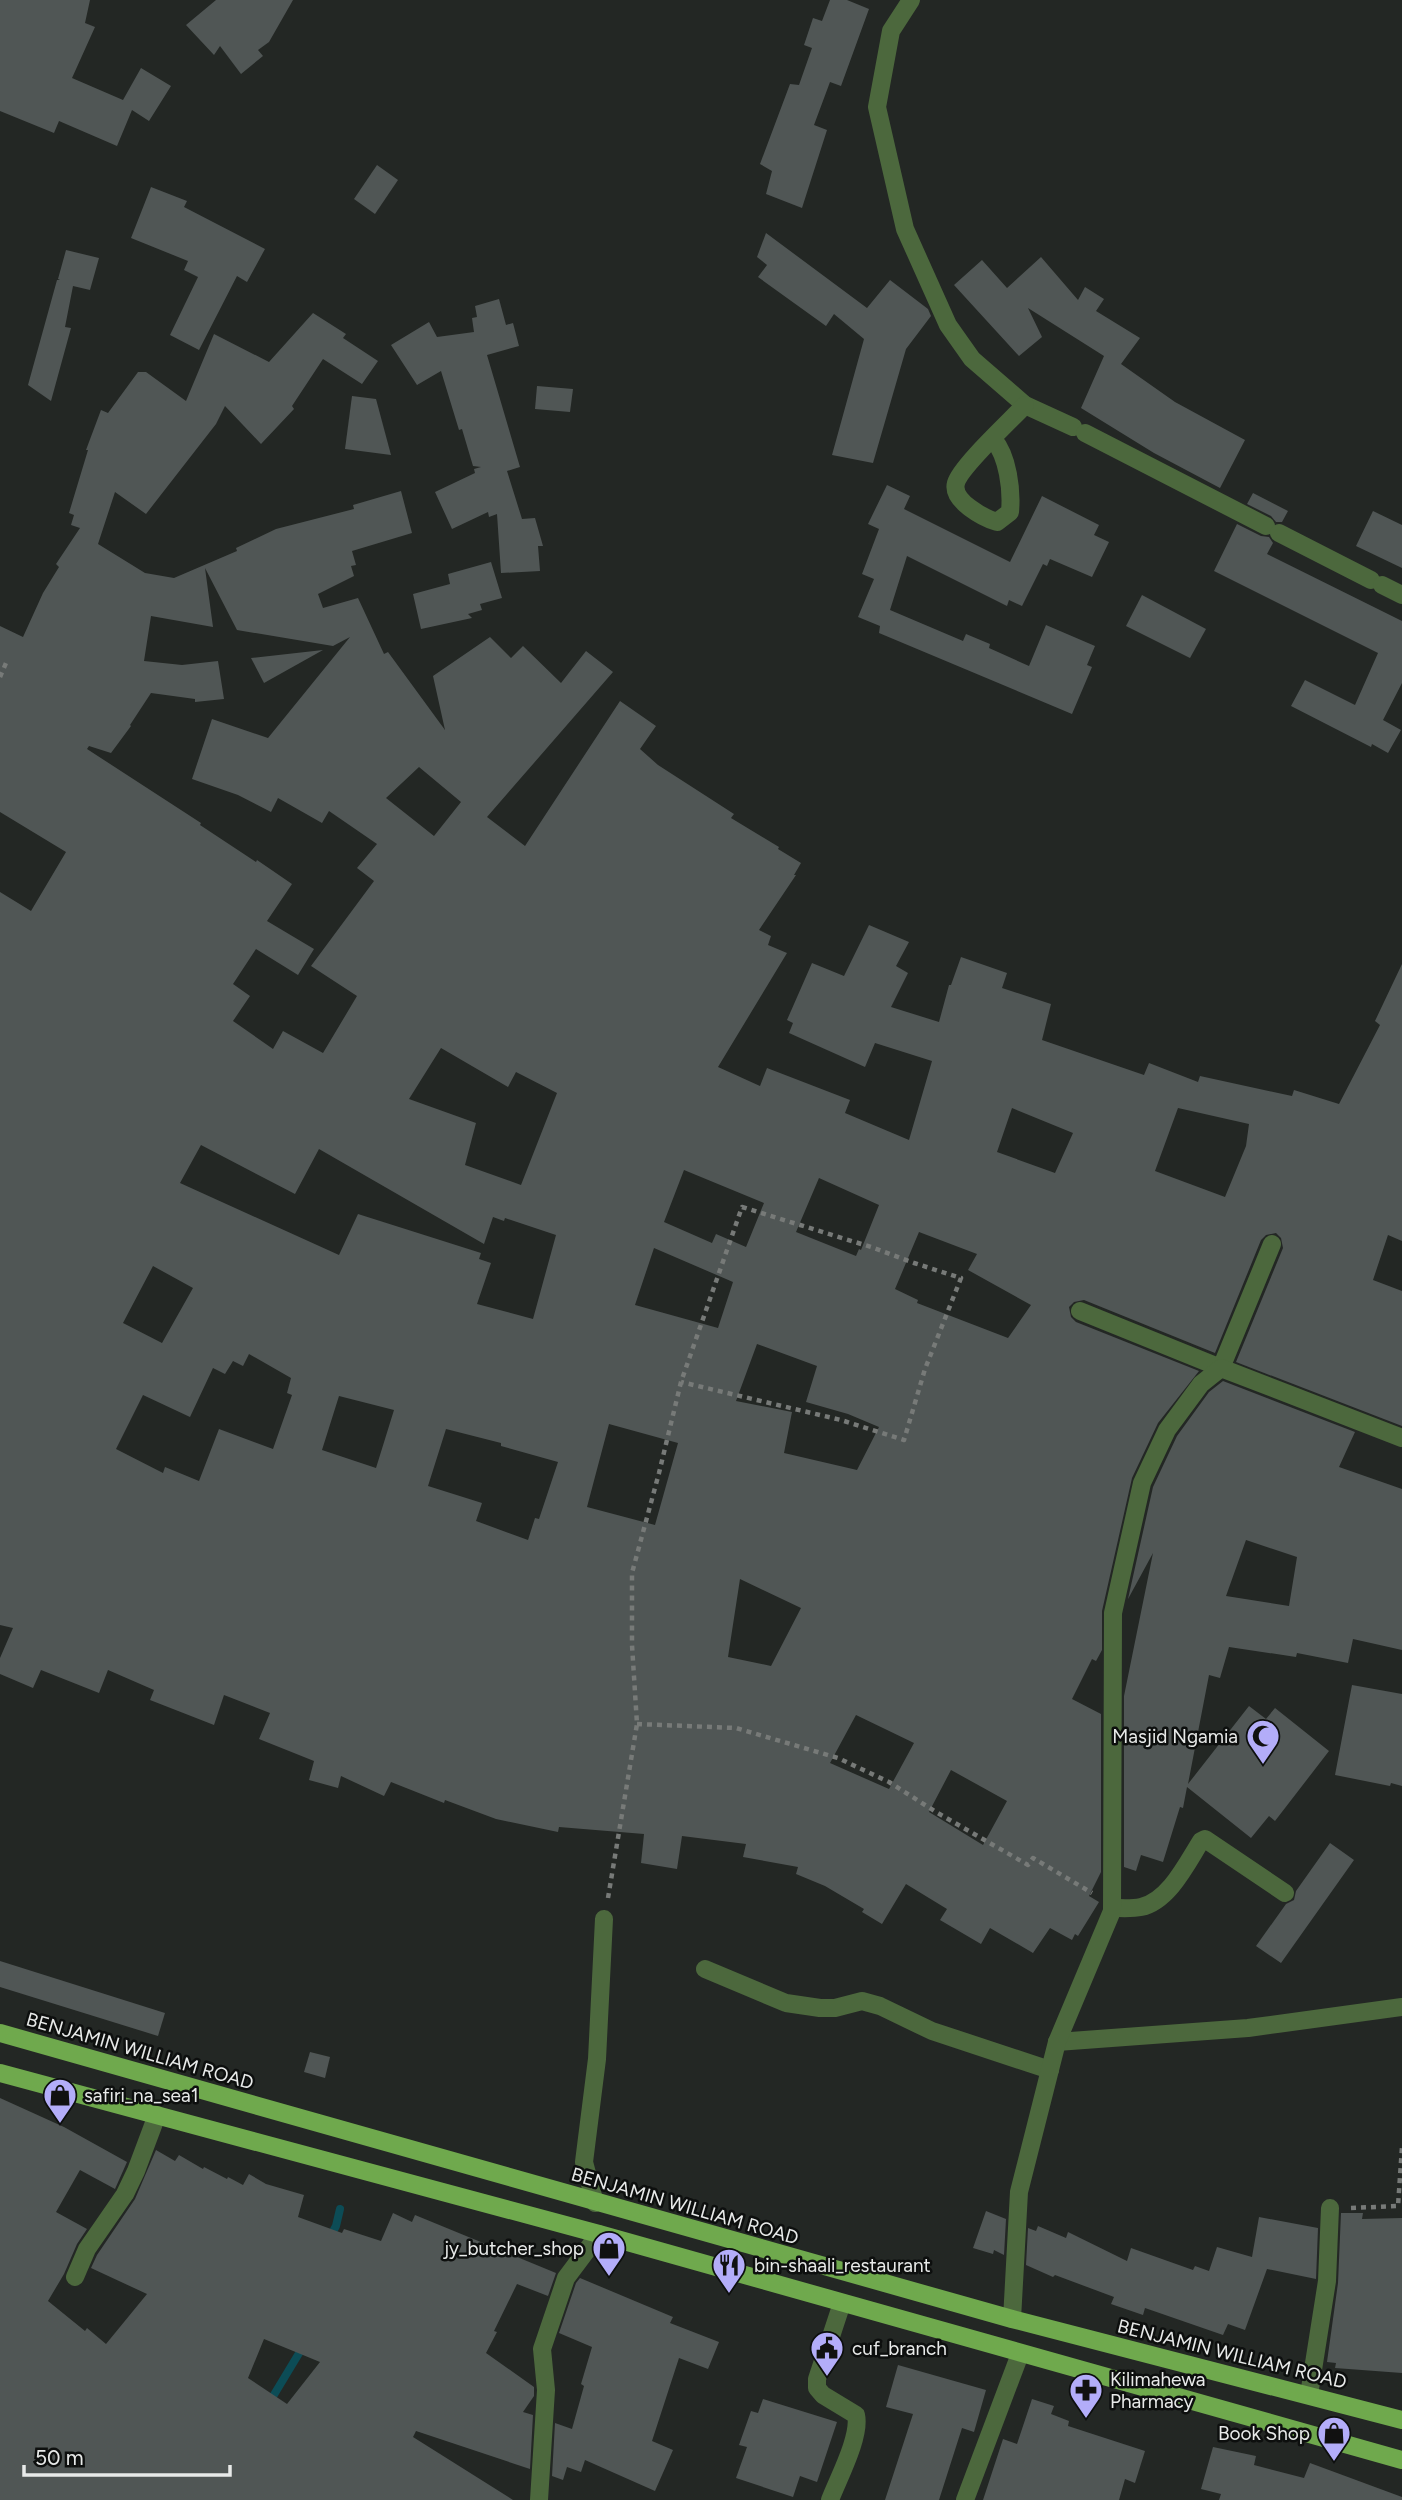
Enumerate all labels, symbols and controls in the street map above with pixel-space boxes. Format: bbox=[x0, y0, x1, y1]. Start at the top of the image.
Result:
mosque icon: Masjid Ngamia bbox=[1244, 1717, 1282, 1766]
place label: Masjid Ngamia bbox=[1112, 1725, 1238, 1748]
street label: BENJAMIN WILLIAM ROAD bbox=[24, 2008, 256, 2094]
shop icon: safiri_na_sea1 bbox=[41, 2076, 79, 2125]
place label: safiri_na_sea1 bbox=[84, 2084, 199, 2107]
street label: BENJAMIN WILLIAM ROAD bbox=[569, 2163, 801, 2249]
shop icon: jy_butcher_shop bbox=[590, 2229, 628, 2278]
place label: jy_butcher_shop bbox=[443, 2237, 584, 2260]
restaurant icon: bin-shaali_restaurant bbox=[710, 2246, 748, 2295]
place label: bin-shaali_restaurant bbox=[754, 2254, 931, 2277]
street label: BENJAMIN WILLIAM ROAD bbox=[1115, 2314, 1349, 2394]
public building icon: cuf_branch bbox=[808, 2329, 846, 2378]
place label: cuf_branch bbox=[852, 2337, 947, 2360]
place label: Kilimahewa Pharmacy bbox=[1110, 2368, 1206, 2413]
pharmacy icon: Kilimahewa Pharmacy bbox=[1067, 2371, 1105, 2420]
shop icon: Book Shop bbox=[1315, 2414, 1353, 2463]
place label: Book Shop bbox=[1218, 2422, 1310, 2445]
scale bar bbox=[24, 2434, 231, 2478]
text: 50 m bbox=[35, 2445, 84, 2470]

